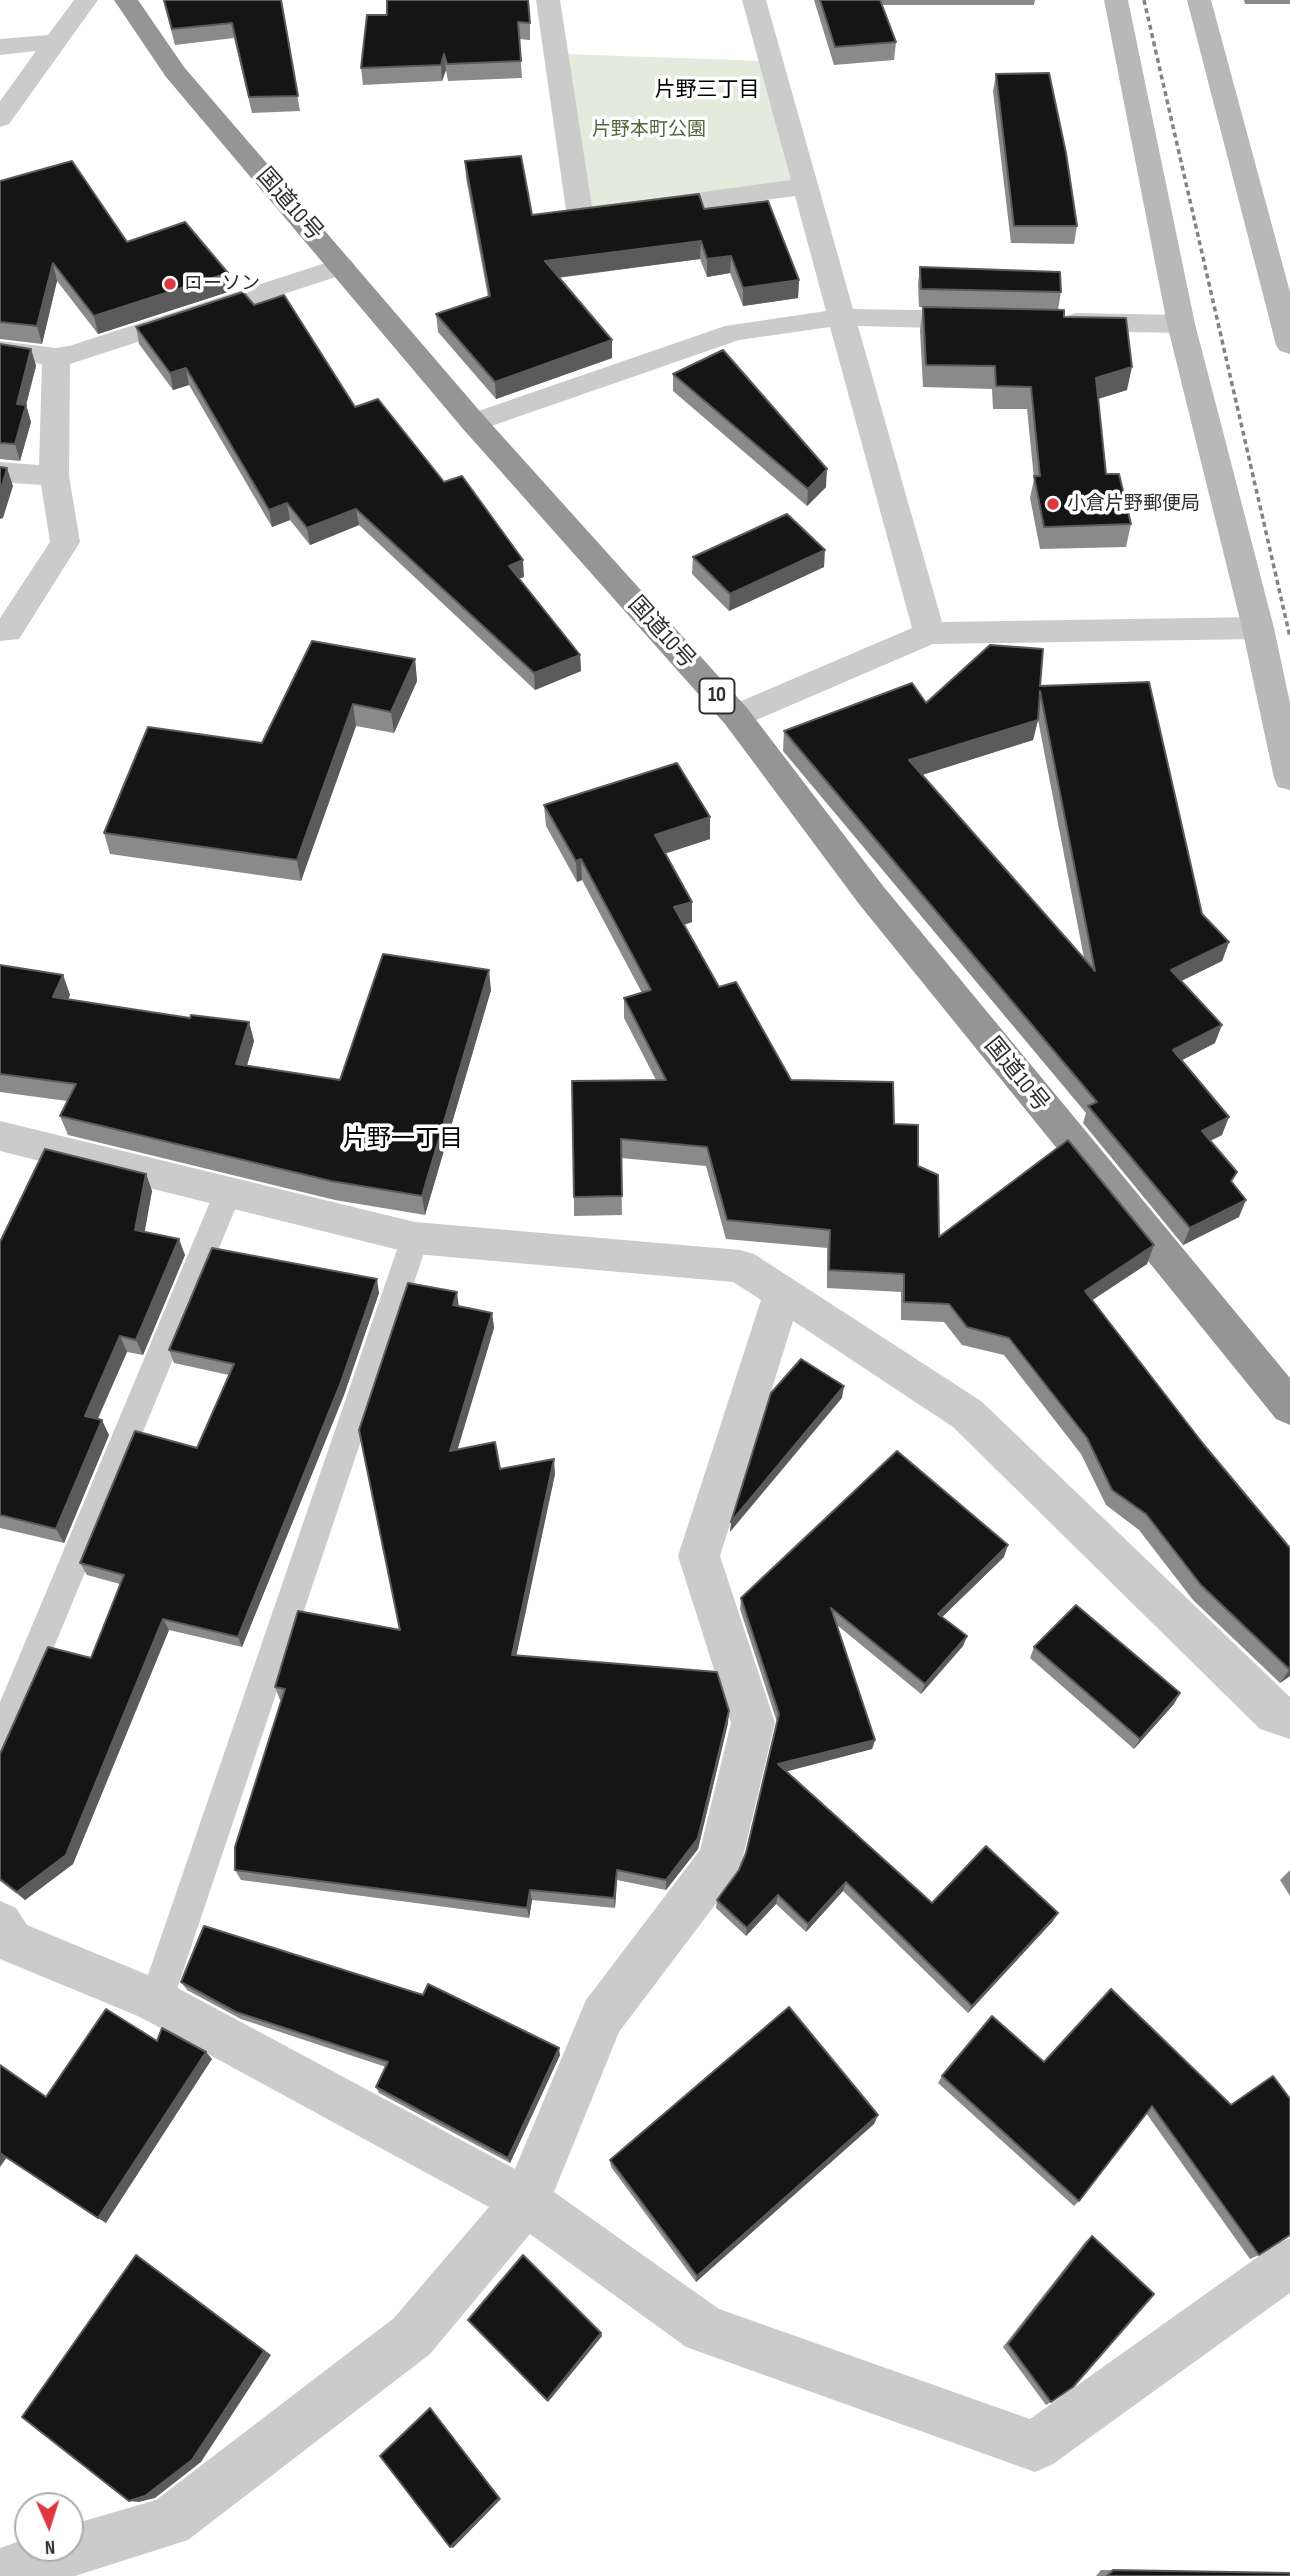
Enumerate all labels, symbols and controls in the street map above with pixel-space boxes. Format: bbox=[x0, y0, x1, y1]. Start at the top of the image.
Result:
district label: 片野三丁目 bbox=[655, 78, 759, 104]
park label: 片野本町公園 bbox=[592, 119, 706, 141]
street label: 国道10号 bbox=[250, 163, 328, 247]
place label: ローソン bbox=[184, 273, 260, 295]
marker: ローソン bbox=[162, 276, 178, 292]
place label: 小倉片野郵便局 bbox=[1067, 493, 1200, 515]
marker: 小倉片野郵便局 bbox=[1045, 496, 1061, 512]
street label: 国道10号 bbox=[622, 591, 700, 675]
road number: 10 bbox=[700, 678, 734, 714]
street label: 国道10号 bbox=[978, 1032, 1054, 1118]
district label: 片野一丁目 bbox=[343, 1126, 463, 1154]
north arrow bbox=[14, 2492, 84, 2562]
text: N bbox=[44, 2535, 56, 2558]

